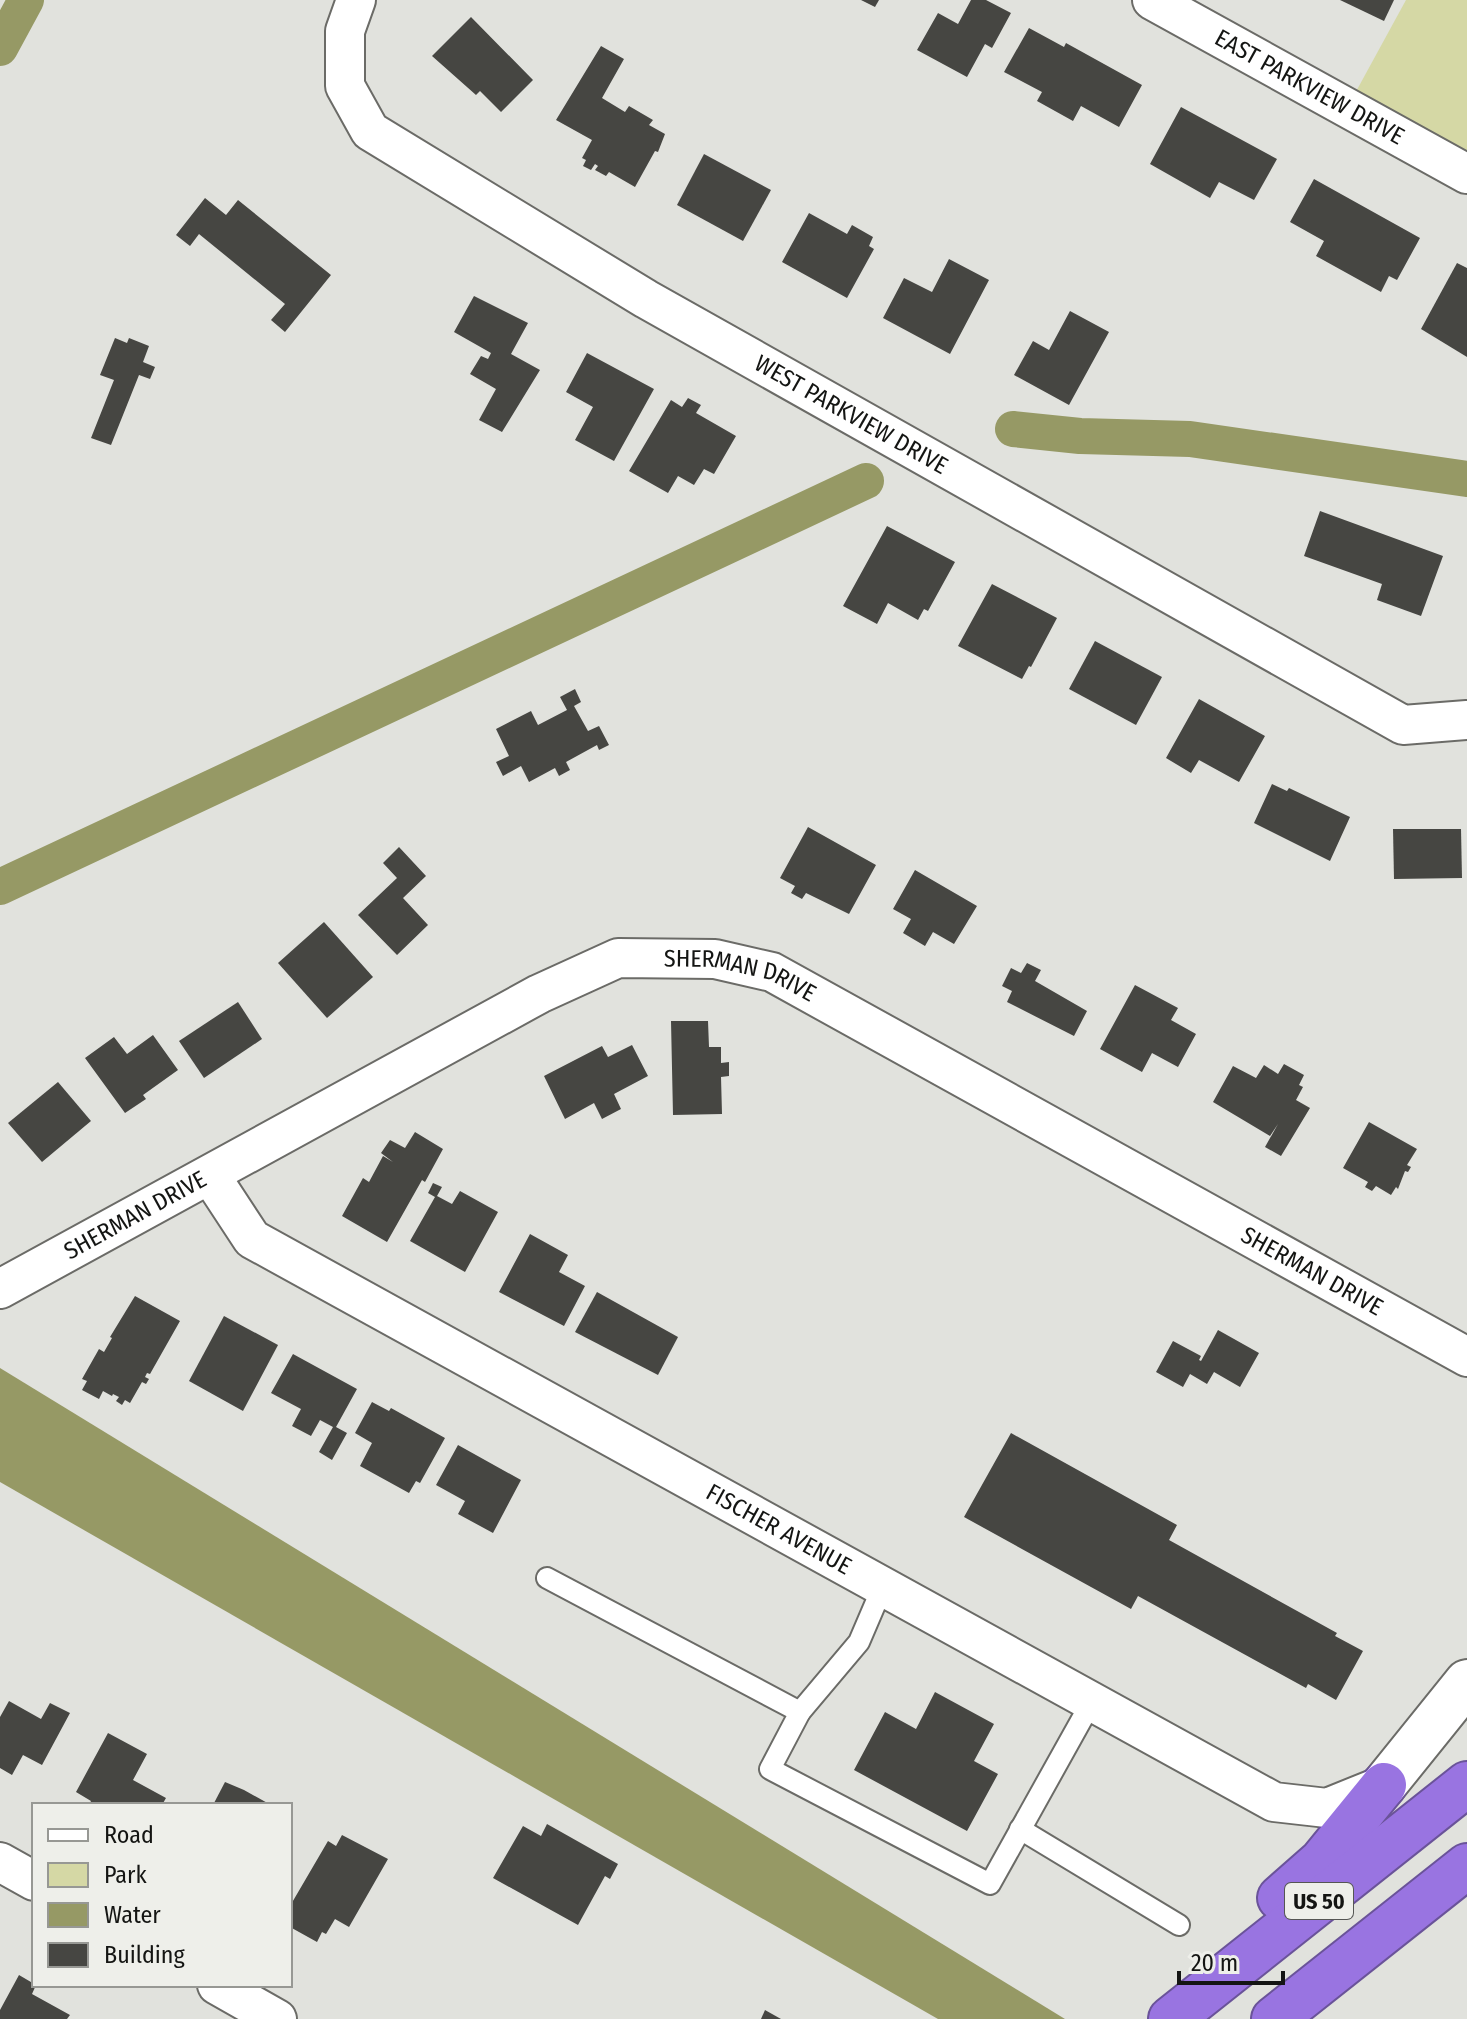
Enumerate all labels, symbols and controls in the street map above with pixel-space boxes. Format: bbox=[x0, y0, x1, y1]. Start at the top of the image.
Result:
street label: EAST PARKVIEW DRIVE bbox=[1210, 24, 1409, 150]
street label: WEST PARKVIEW DRIVE bbox=[750, 349, 953, 480]
street label: SHERMAN DRIVE bbox=[664, 944, 821, 1008]
street label: SHERMAN DRIVE bbox=[59, 1165, 211, 1265]
street label: SHERMAN DRIVE bbox=[1236, 1221, 1388, 1322]
street label: FISCHER AVENUE bbox=[701, 1478, 856, 1580]
legend bbox=[32, 1803, 292, 1987]
text: Road bbox=[104, 1821, 154, 1849]
text: Park bbox=[104, 1861, 147, 1889]
road number: US 50 bbox=[1285, 1883, 1353, 1919]
text: Water bbox=[104, 1901, 161, 1929]
scale bar bbox=[1179, 1935, 1283, 1985]
text: Building bbox=[104, 1941, 186, 1969]
text: 20 m bbox=[1191, 1949, 1238, 1977]

